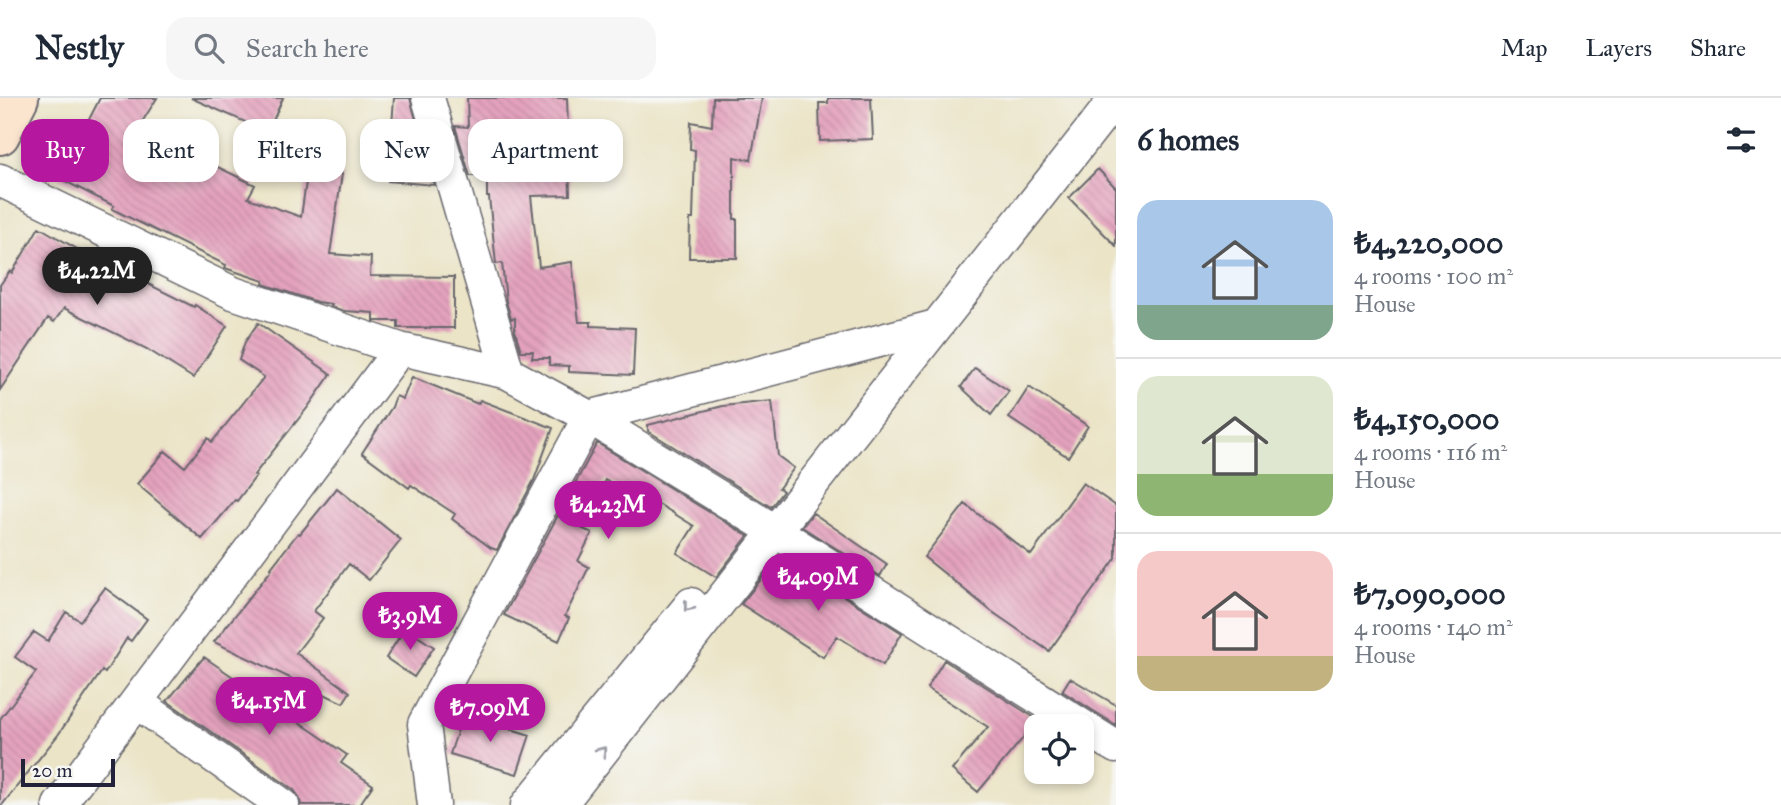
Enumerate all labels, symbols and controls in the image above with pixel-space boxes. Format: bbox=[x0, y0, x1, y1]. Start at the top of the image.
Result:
search box bbox=[166, 17, 656, 80]
text: Nestly bbox=[35, 28, 124, 68]
icon: search bbox=[190, 29, 228, 67]
text: Search here bbox=[246, 32, 369, 64]
text: Map bbox=[1501, 33, 1548, 63]
text: Layers bbox=[1586, 33, 1652, 63]
text: Share bbox=[1690, 33, 1746, 63]
chip: Buy bbox=[21, 119, 109, 182]
chip: Rent bbox=[123, 119, 219, 182]
chip: Filters bbox=[233, 119, 346, 182]
chip: New bbox=[360, 119, 454, 182]
chip: Apartment bbox=[468, 119, 623, 182]
icon: filters bbox=[1722, 121, 1760, 159]
text: 6 homes bbox=[1137, 122, 1239, 158]
text: ₺4,220,000 bbox=[1354, 225, 1503, 261]
icon: home bbox=[1193, 228, 1277, 312]
pin: ₺4.22M bbox=[40, 248, 154, 307]
text: ₺4.22M bbox=[58, 256, 136, 284]
text: 4 rooms · 100 m² bbox=[1354, 262, 1513, 290]
text: House bbox=[1354, 290, 1416, 318]
text: ₺4,150,000 bbox=[1354, 401, 1499, 437]
icon: home bbox=[1193, 404, 1277, 488]
text: 4 rooms · 116 m² bbox=[1354, 438, 1507, 466]
text: House bbox=[1354, 466, 1416, 494]
pin: ₺4.23M bbox=[551, 482, 665, 541]
text: ₺4.23M bbox=[570, 490, 646, 518]
pin: ₺4.09M bbox=[761, 554, 875, 613]
text: ₺4.09M bbox=[778, 562, 858, 590]
text: ₺7,090,000 bbox=[1354, 576, 1506, 612]
icon: home bbox=[1193, 579, 1277, 663]
pin: ₺3.9M bbox=[361, 592, 459, 652]
one-way arrow bbox=[684, 599, 697, 611]
text: ₺3.9M bbox=[378, 601, 442, 629]
text: 4 rooms · 140 m² bbox=[1354, 613, 1513, 641]
text: House bbox=[1354, 641, 1416, 669]
pin: ₺4.15M bbox=[212, 678, 326, 737]
pin: ₺7.09M bbox=[433, 684, 547, 744]
text: ₺4.15M bbox=[232, 686, 306, 714]
text: ₺7.09M bbox=[450, 693, 530, 721]
map controls bbox=[1024, 714, 1094, 784]
button: locate bbox=[1024, 714, 1094, 784]
one-way arrow bbox=[594, 747, 606, 760]
scale bar bbox=[21, 756, 116, 788]
text: 20 m bbox=[32, 759, 73, 782]

